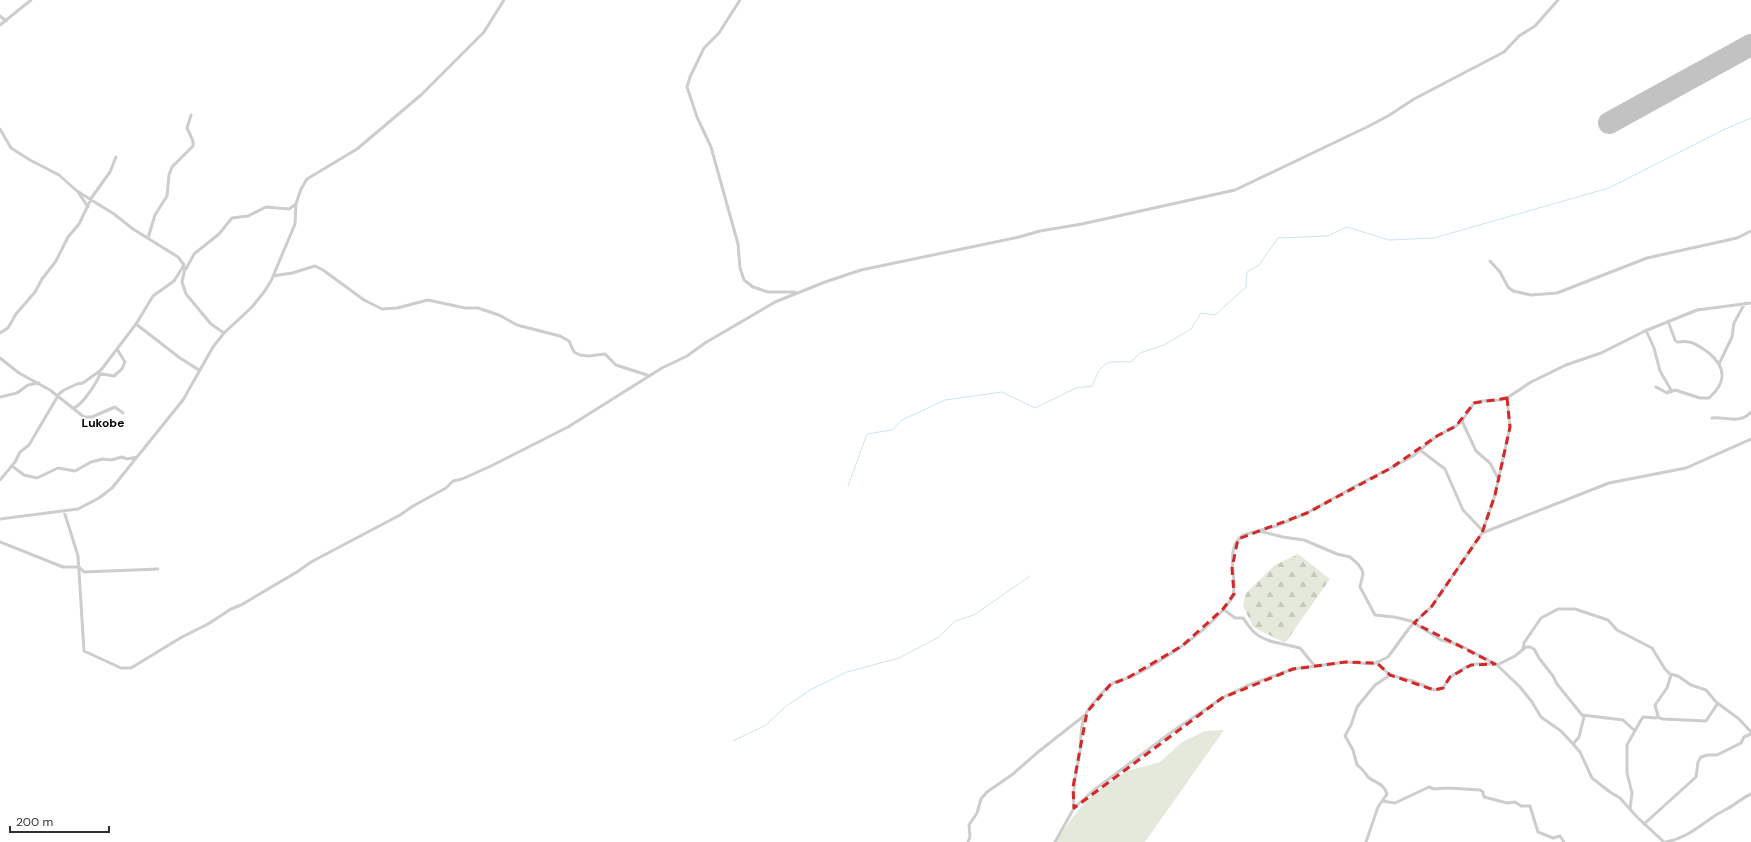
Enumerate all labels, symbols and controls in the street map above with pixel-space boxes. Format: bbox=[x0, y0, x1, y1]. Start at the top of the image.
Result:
district label: Lukobe bbox=[82, 415, 124, 431]
scale bar bbox=[10, 808, 109, 834]
text: 200 m bbox=[16, 814, 53, 830]

